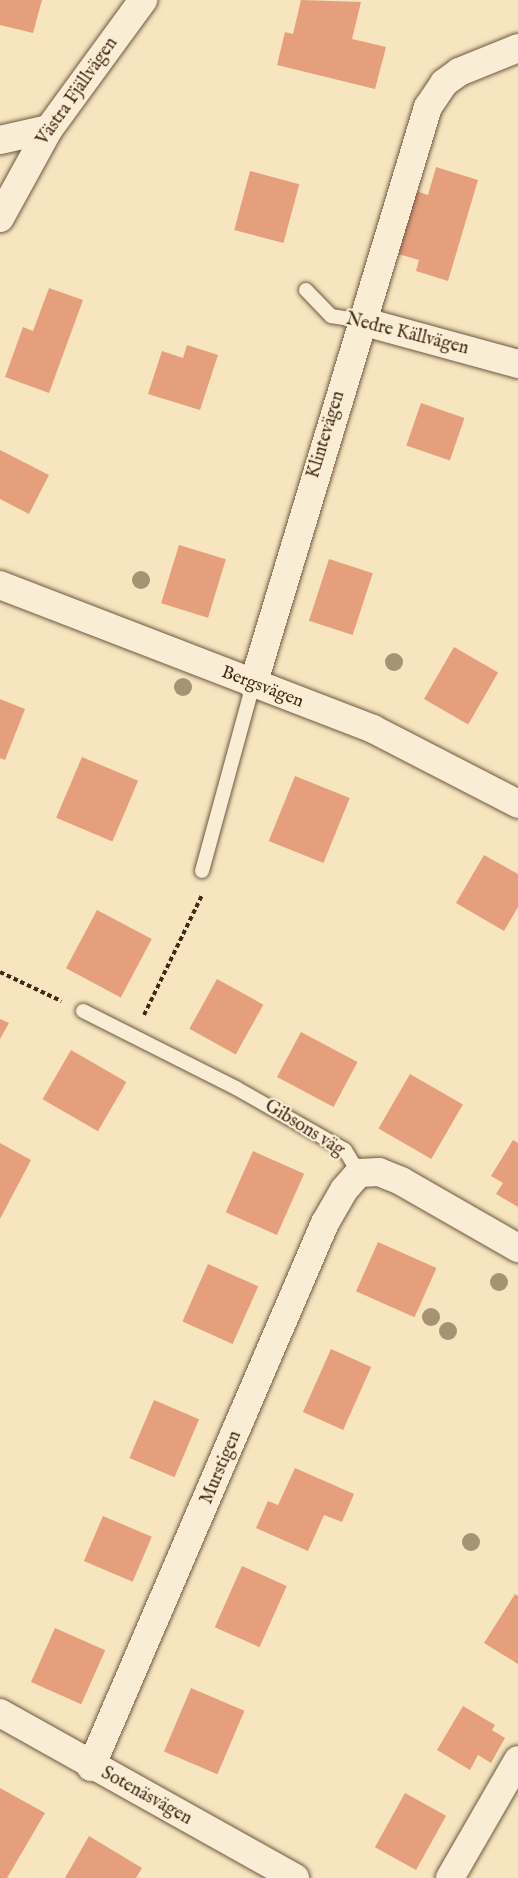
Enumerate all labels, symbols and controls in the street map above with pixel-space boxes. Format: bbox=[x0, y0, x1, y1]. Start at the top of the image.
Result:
street label: Västra Fjällvägen bbox=[33, 34, 123, 150]
street label: Nedre Källvägen bbox=[343, 309, 471, 361]
street label: Klintevägen bbox=[304, 389, 350, 481]
street label: Bergsvägen bbox=[218, 662, 306, 714]
street label: Gibsons väg bbox=[260, 1096, 348, 1162]
street label: Murstigen bbox=[197, 1428, 247, 1508]
street label: Sotenäsvägen bbox=[97, 1763, 195, 1831]

